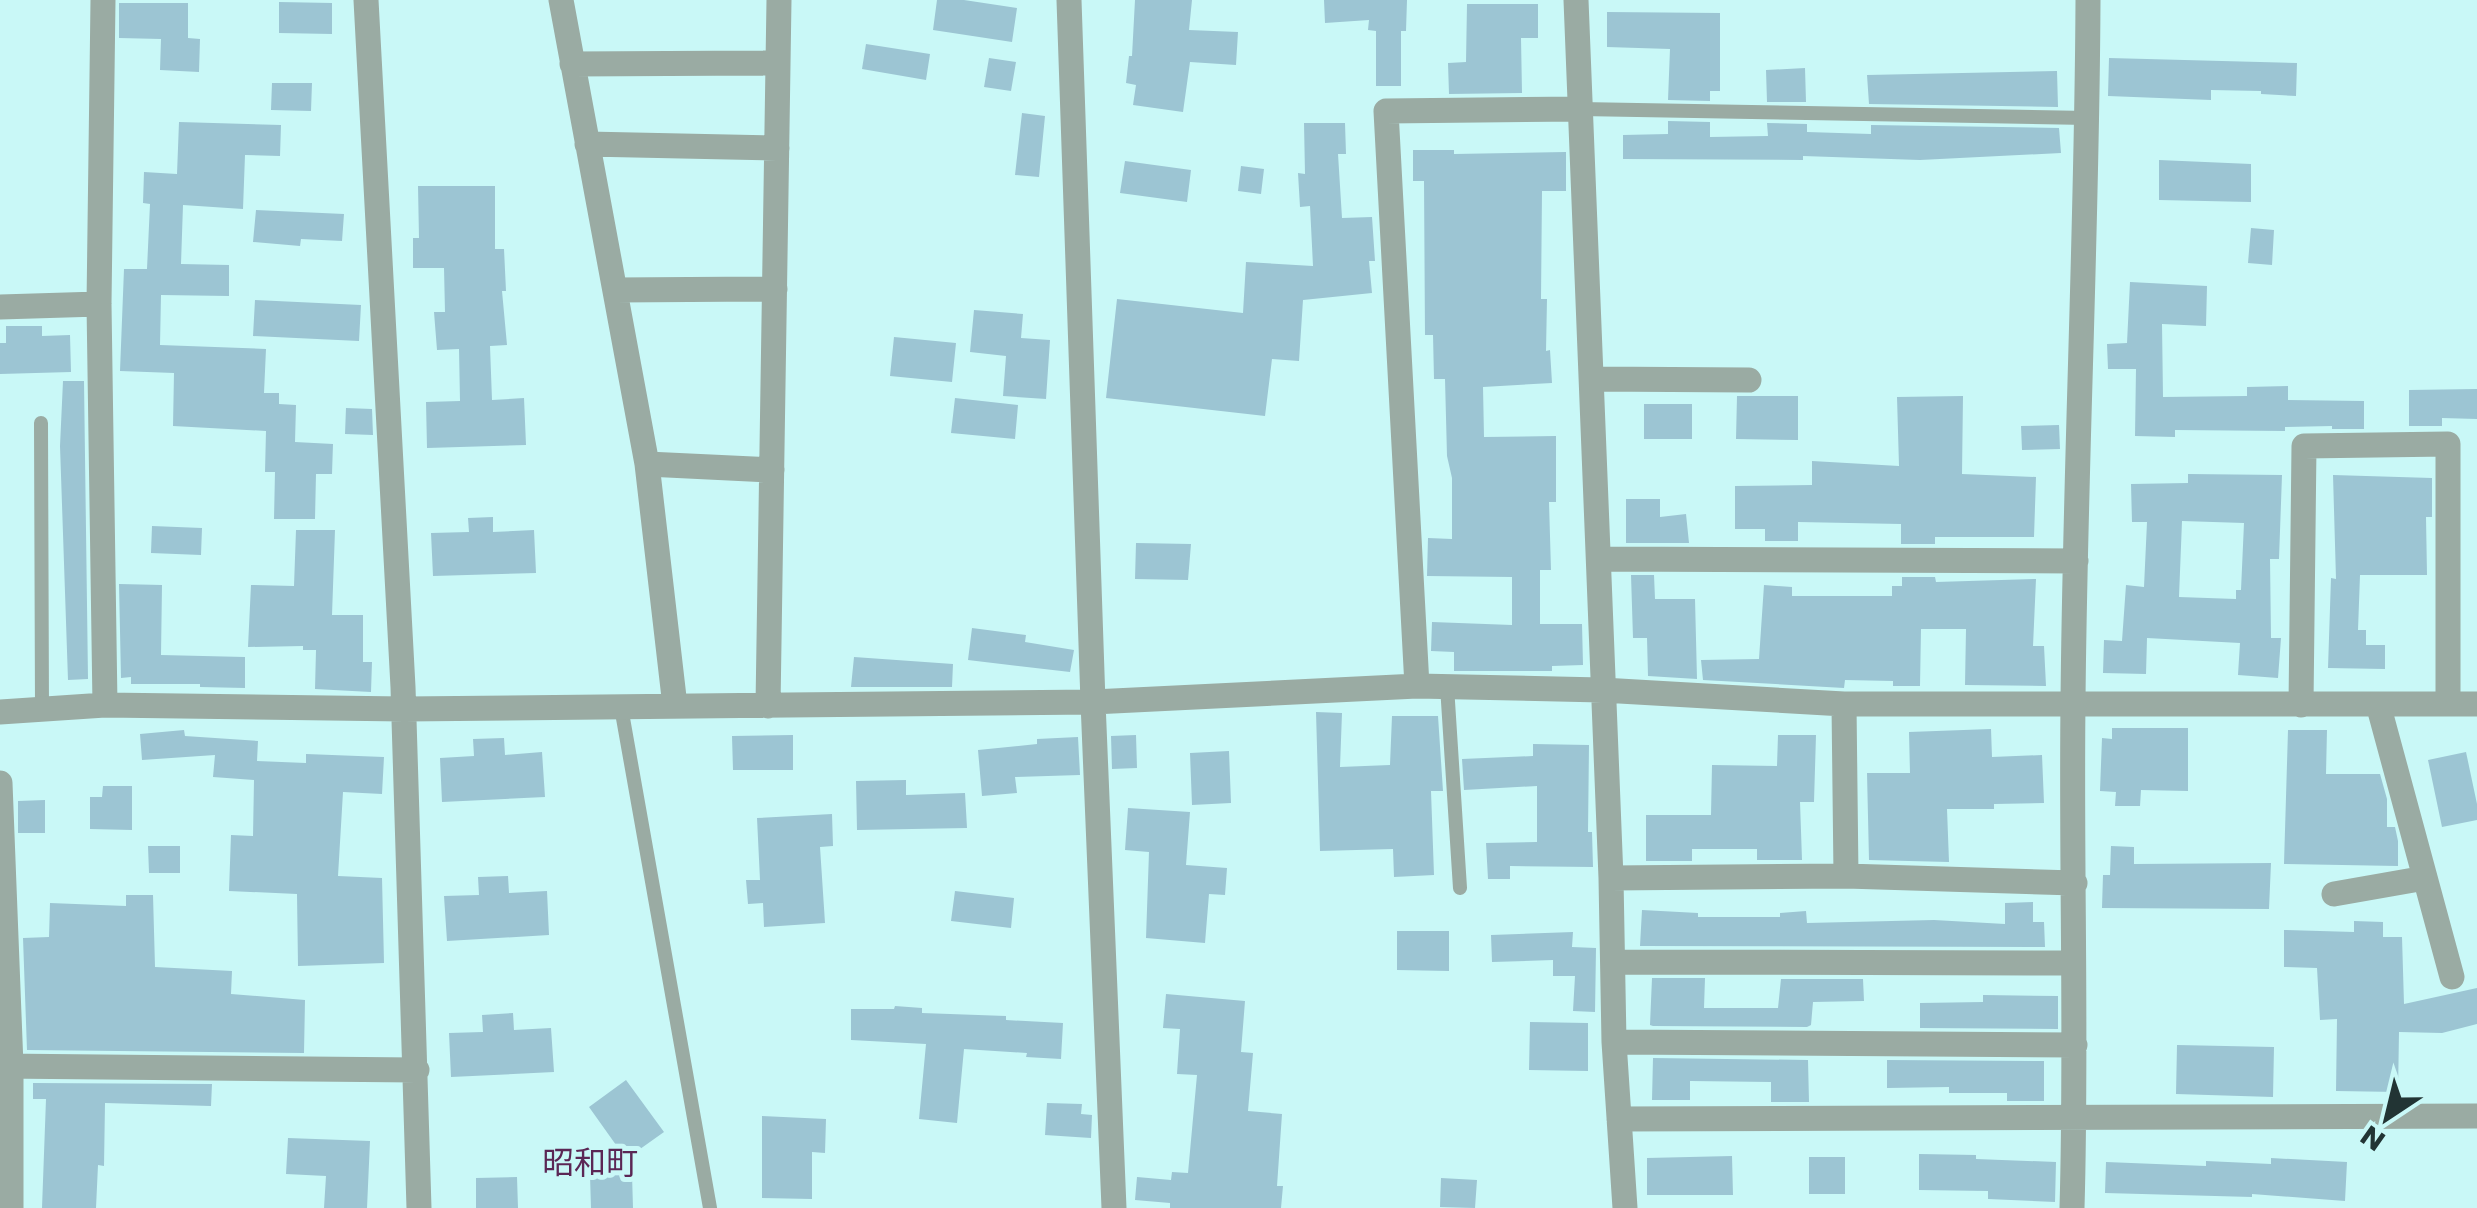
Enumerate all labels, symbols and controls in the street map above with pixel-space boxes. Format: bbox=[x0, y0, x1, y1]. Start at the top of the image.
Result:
north arrow bbox=[2337, 1068, 2437, 1168]
text: N bbox=[2353, 1116, 2393, 1160]
district label: 昭和町 bbox=[542, 1140, 638, 1185]

